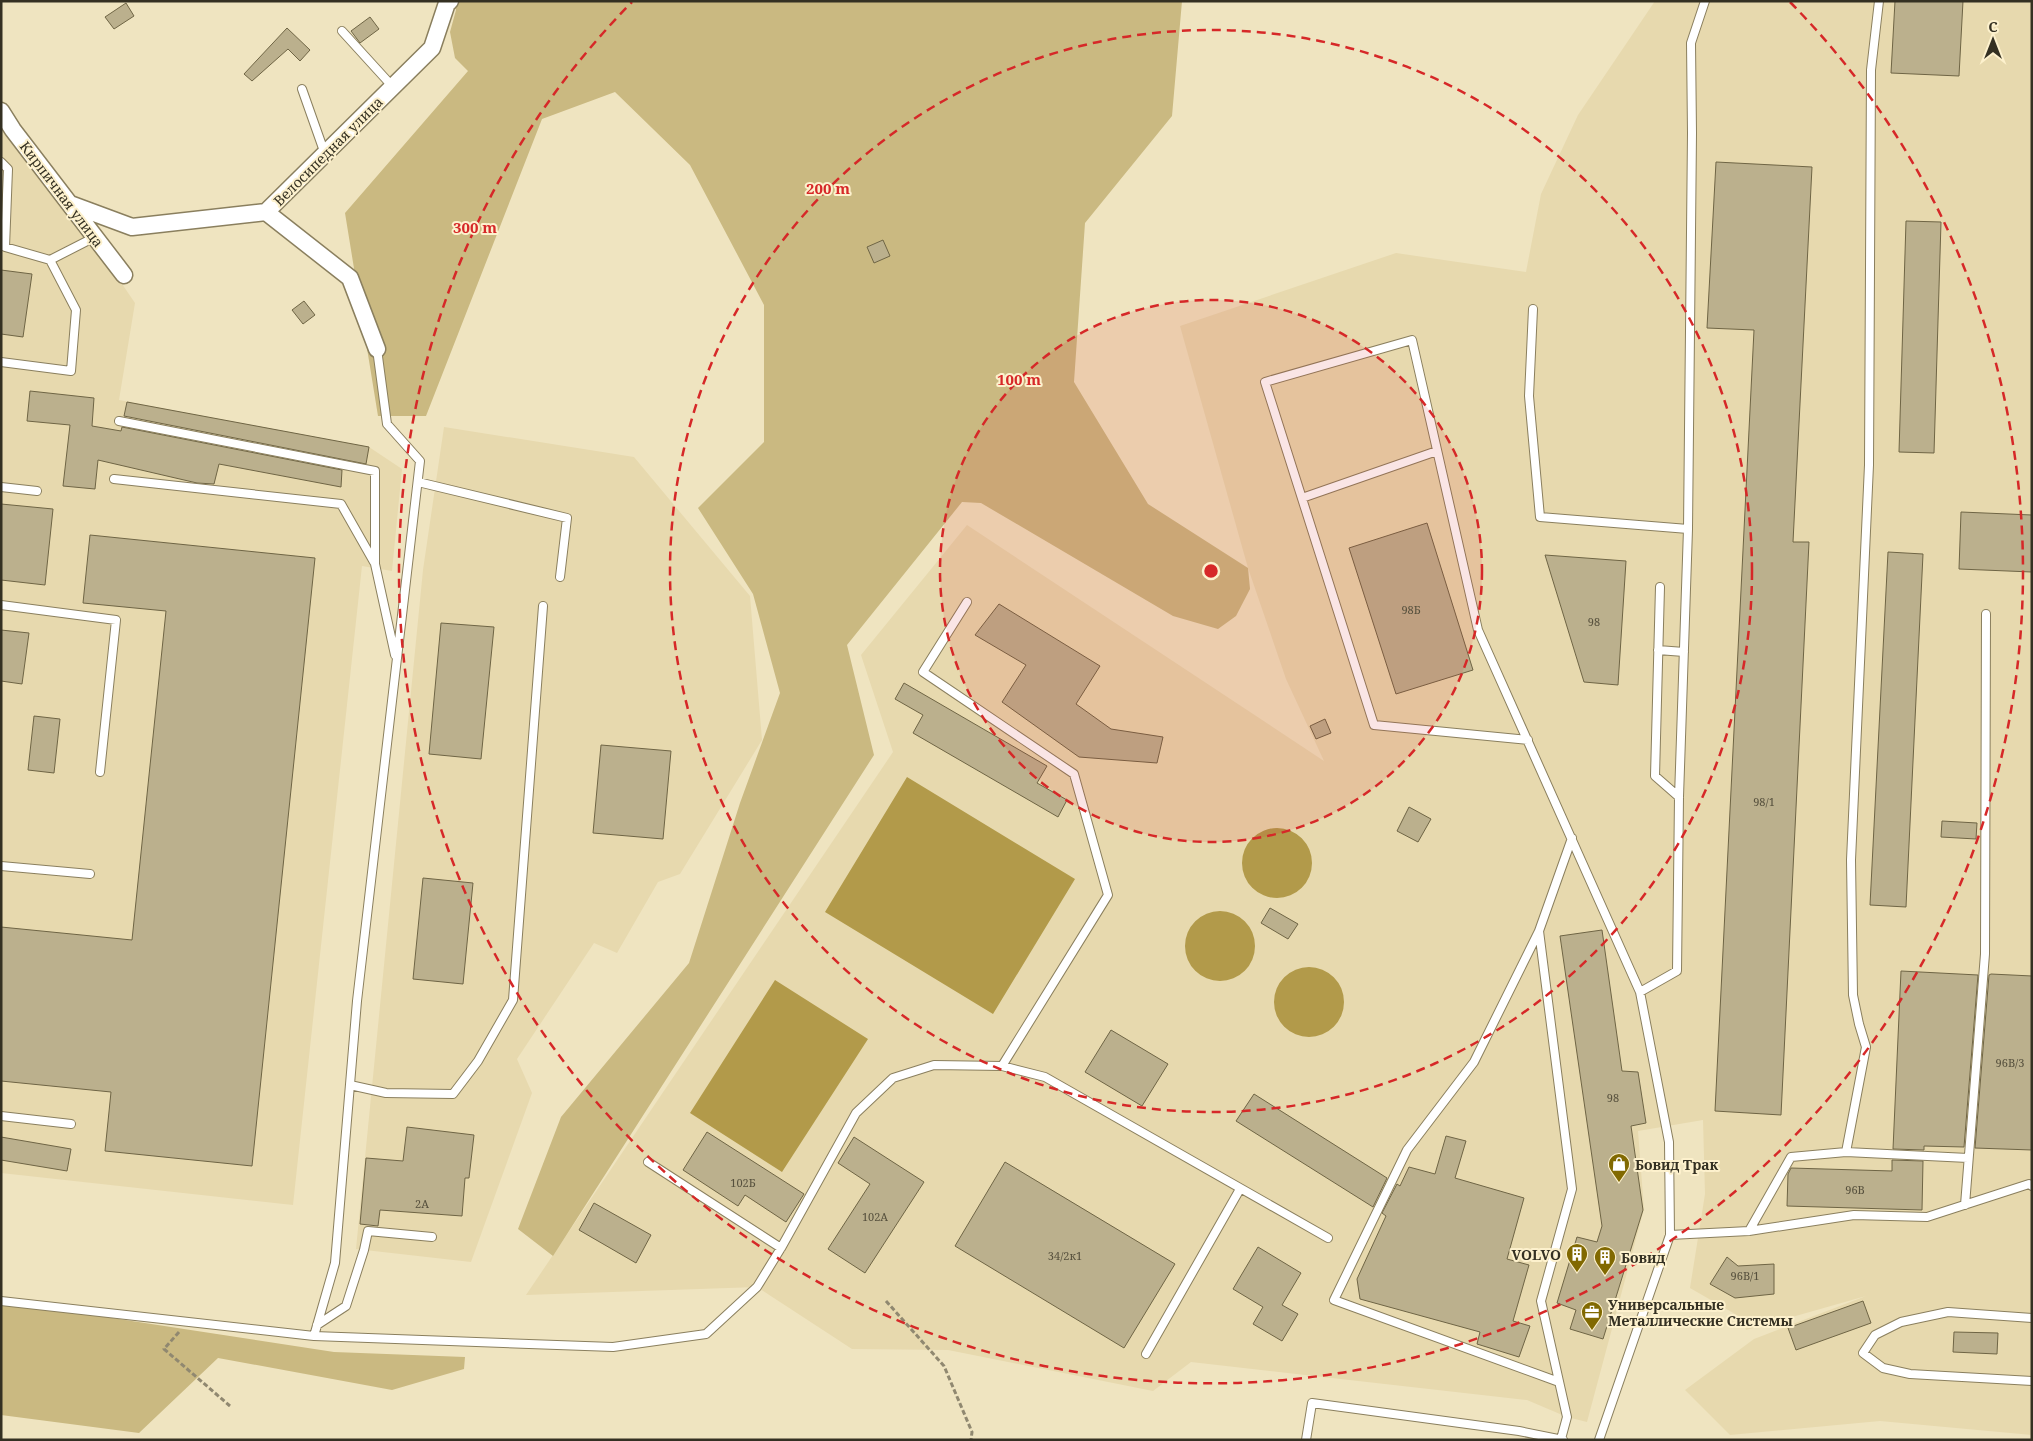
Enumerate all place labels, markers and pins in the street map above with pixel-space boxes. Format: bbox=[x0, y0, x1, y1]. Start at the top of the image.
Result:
centre of rings bbox=[1202, 562, 1220, 580]
shop icon: Бовид Трак bbox=[1607, 1152, 1631, 1183]
place label: Бовид Трак bbox=[1635, 1155, 1719, 1174]
building icon: VOLVO bbox=[1565, 1242, 1589, 1273]
place label: VOLVO bbox=[1512, 1245, 1561, 1264]
building icon: Бовид bbox=[1593, 1245, 1617, 1276]
place label: Бовид bbox=[1621, 1248, 1665, 1267]
place label: Универсальные Металлические Системы bbox=[1608, 1295, 1793, 1330]
office icon: Универсальные Металлические Системы bbox=[1580, 1300, 1604, 1331]

